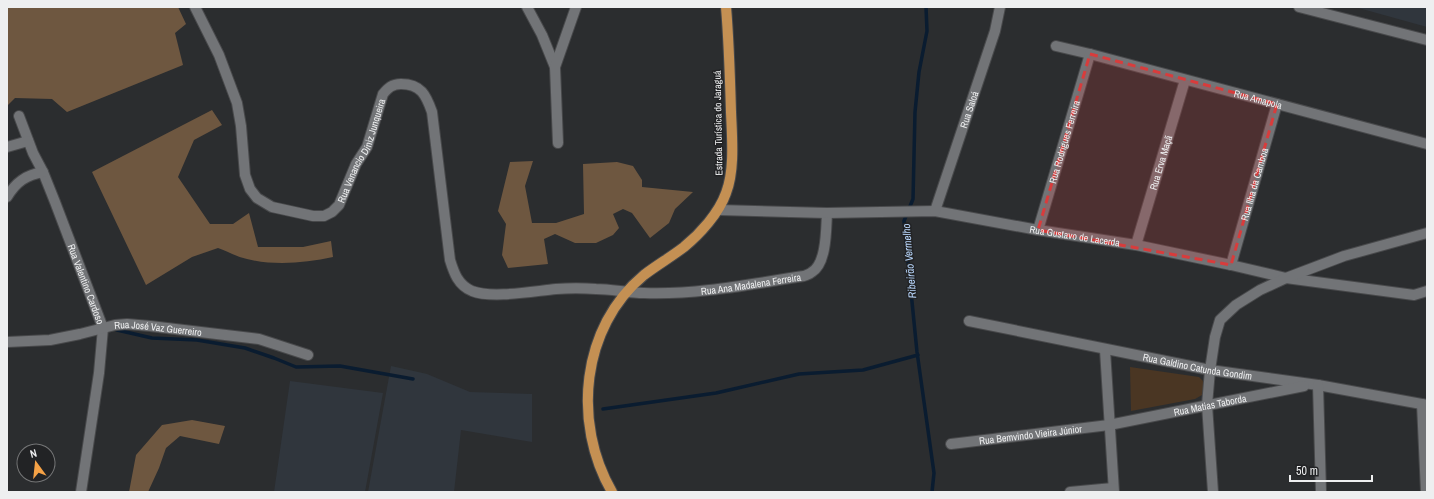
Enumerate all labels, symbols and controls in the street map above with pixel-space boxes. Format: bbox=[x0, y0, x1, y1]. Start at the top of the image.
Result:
street label: Estrada Turística do Jaraguá bbox=[711, 70, 725, 176]
street label: Rua Amapola bbox=[1233, 86, 1284, 112]
street label: Rua Saloá bbox=[957, 89, 981, 130]
street label: Rua Venancio Diniz Junqueira bbox=[334, 97, 388, 205]
street label: Rua Rodrigues Ferreira bbox=[1046, 98, 1083, 185]
street label: Rua Erva Maçã bbox=[1146, 133, 1175, 192]
street label: Rua Ilha da Camboa bbox=[1237, 146, 1271, 222]
street label: Rua Gustavo de Lacerda bbox=[1029, 222, 1121, 249]
water label: Ribeirão Vermelho bbox=[899, 223, 919, 299]
street label: Rua Valentino Cardoso bbox=[65, 242, 108, 326]
street label: Rua Ana Madalena Ferreira bbox=[700, 270, 802, 297]
street label: Rua José Vaz Guerreiro bbox=[114, 317, 203, 339]
street label: Rua Galdino Catunda Gondim bbox=[1142, 350, 1253, 382]
street label: Rua Matias Taborda bbox=[1172, 391, 1248, 418]
street label: Rua Bemvindo Vieira Júnior bbox=[978, 422, 1083, 447]
north arrow bbox=[16, 443, 56, 483]
text: N bbox=[28, 446, 38, 461]
scale bar bbox=[1290, 457, 1372, 483]
text: 50 m bbox=[1296, 463, 1318, 479]

